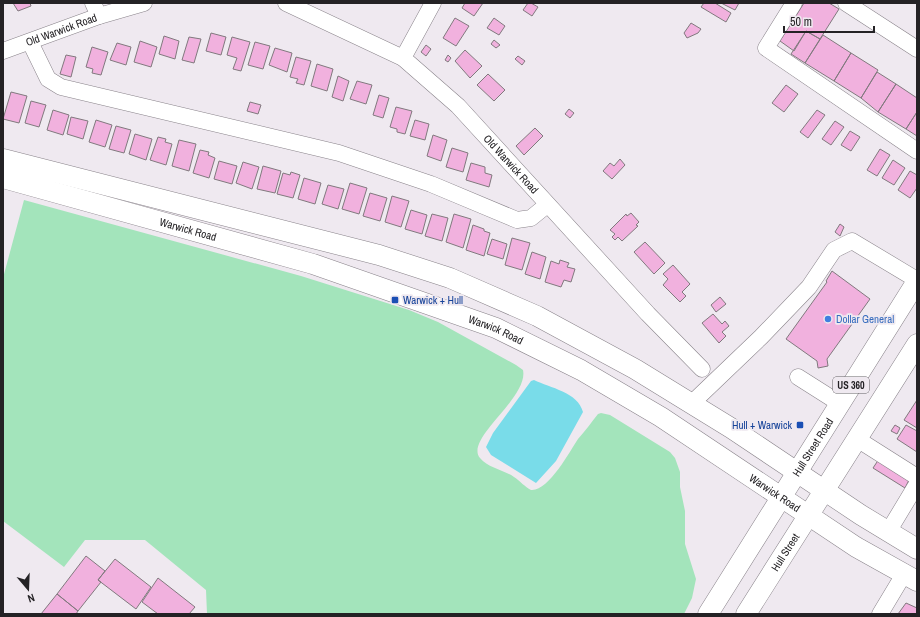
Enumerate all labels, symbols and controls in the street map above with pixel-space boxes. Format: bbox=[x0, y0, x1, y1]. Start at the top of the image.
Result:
scale bar bbox=[784, 8, 874, 34]
street label: Old Warwick Road bbox=[24, 10, 99, 49]
text: 50 m bbox=[790, 14, 812, 30]
street label: Old Warwick Road bbox=[481, 132, 542, 197]
street label: Warwick Road bbox=[158, 215, 218, 244]
place label: Warwick + Hull bbox=[403, 293, 463, 307]
marker: Warwick + Hull bbox=[390, 295, 400, 305]
street label: Warwick Road bbox=[467, 312, 526, 347]
place label: Dollar General bbox=[836, 312, 894, 326]
marker: Dollar General bbox=[823, 314, 833, 324]
road number: US 360 bbox=[833, 377, 869, 393]
street label: Hull Street Road bbox=[789, 415, 836, 479]
place label: Hull + Warwick bbox=[732, 418, 792, 432]
marker: Hull + Warwick bbox=[795, 420, 805, 430]
street label: Warwick Road bbox=[747, 471, 803, 515]
street label: Hull Street bbox=[768, 530, 803, 574]
north arrow bbox=[8, 569, 48, 609]
text: N bbox=[26, 591, 37, 606]

